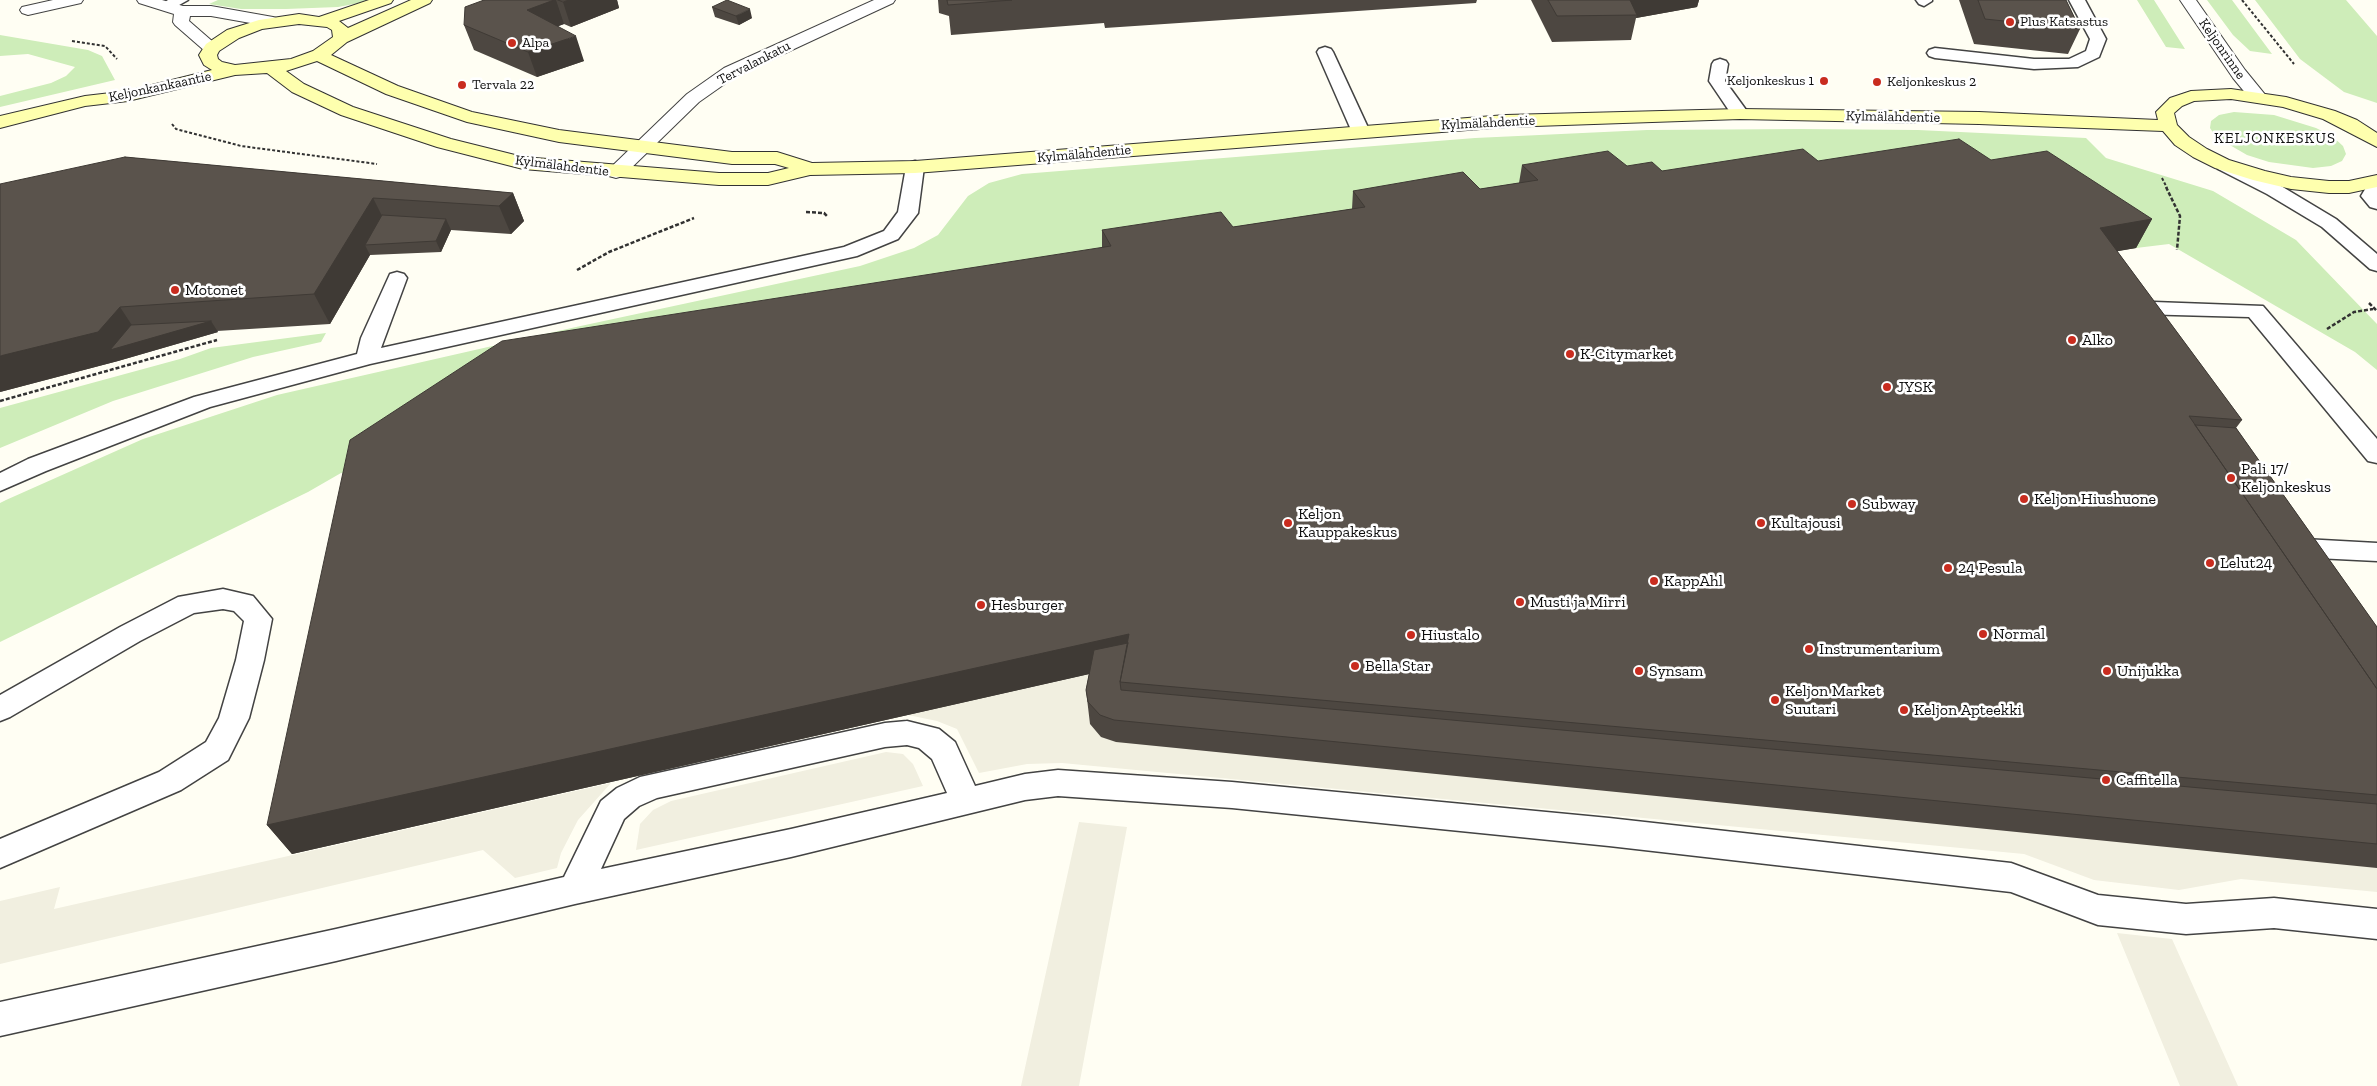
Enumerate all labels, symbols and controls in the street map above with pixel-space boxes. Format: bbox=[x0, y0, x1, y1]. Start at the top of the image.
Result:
place label: Plus Katsastus bbox=[2020, 14, 2108, 30]
street label: Keljonrinne bbox=[2195, 15, 2249, 83]
marker: Plus Katsastus bbox=[2004, 16, 2016, 28]
place label: Alpa bbox=[522, 35, 549, 51]
marker: Alpa bbox=[506, 37, 518, 49]
street label: Tervalankatu bbox=[715, 37, 793, 89]
street label: Keljonkankaantie bbox=[107, 68, 213, 106]
place label: Keljonkeskus 1 bbox=[1727, 73, 1814, 89]
place label: Keljonkeskus 2 bbox=[1887, 74, 1976, 90]
marker: Keljonkeskus 1 bbox=[1818, 75, 1830, 87]
marker: Keljonkeskus 2 bbox=[1871, 76, 1883, 88]
place label: Tervala 22 bbox=[472, 77, 534, 93]
marker: Tervala 22 bbox=[456, 79, 468, 91]
street label: Kylmälahdentie bbox=[1846, 108, 1940, 126]
street label: Kylmälahdentie bbox=[1441, 112, 1535, 134]
district label: KELJONKESKUS bbox=[2213, 130, 2337, 148]
street label: Kylmälahdentie bbox=[1036, 142, 1132, 166]
street label: Kylmälahdentie bbox=[514, 152, 610, 180]
place label: Motonet bbox=[185, 280, 244, 300]
marker: Motonet bbox=[169, 284, 181, 296]
place label: Alko bbox=[2082, 330, 2113, 350]
marker: Alko bbox=[2066, 334, 2078, 346]
place label: K-Citymarket bbox=[1580, 344, 1674, 364]
marker: K-Citymarket bbox=[1564, 348, 1576, 360]
place label: JYSK bbox=[1897, 377, 1933, 397]
marker: JYSK bbox=[1881, 381, 1893, 393]
place label: Pali 17/ Keljonkeskus bbox=[2241, 459, 2331, 497]
marker: Pali 17/ Keljonkeskus bbox=[2225, 472, 2237, 484]
place label: Keljon Hiushuone bbox=[2034, 489, 2156, 509]
marker: Keljon Hiushuone bbox=[2018, 493, 2030, 505]
place label: Subway bbox=[1862, 494, 1916, 514]
marker: Subway bbox=[1846, 498, 1858, 510]
place label: Keljon Kauppakeskus bbox=[1298, 504, 1397, 542]
place label: Kultajousi bbox=[1771, 513, 1841, 533]
marker: Keljon Kauppakeskus bbox=[1282, 517, 1294, 529]
marker: Kultajousi bbox=[1755, 517, 1767, 529]
place label: Lelut24 bbox=[2220, 553, 2272, 573]
marker: Lelut24 bbox=[2204, 557, 2216, 569]
place label: 24 Pesula bbox=[1958, 558, 2023, 578]
marker: 24 Pesula bbox=[1942, 562, 1954, 574]
place label: KappAhl bbox=[1664, 571, 1723, 591]
marker: KappAhl bbox=[1648, 575, 1660, 587]
place label: Musti ja Mirri bbox=[1530, 592, 1626, 612]
place label: Hesburger bbox=[991, 595, 1064, 615]
marker: Musti ja Mirri bbox=[1514, 596, 1526, 608]
marker: Hesburger bbox=[975, 599, 987, 611]
place label: Normal bbox=[1993, 624, 2045, 644]
place label: Hiustalo bbox=[1421, 625, 1480, 645]
marker: Normal bbox=[1977, 628, 1989, 640]
marker: Hiustalo bbox=[1405, 629, 1417, 641]
place label: Instrumentarium bbox=[1819, 639, 1940, 659]
marker: Instrumentarium bbox=[1803, 643, 1815, 655]
place label: Bella Star bbox=[1365, 656, 1431, 676]
marker: Bella Star bbox=[1349, 660, 1361, 672]
place label: Synsam bbox=[1649, 661, 1703, 681]
place label: Unijukka bbox=[2117, 661, 2179, 681]
marker: Synsam bbox=[1633, 665, 1645, 677]
marker: Unijukka bbox=[2101, 665, 2113, 677]
place label: Keljon Market Suutari bbox=[1785, 681, 1882, 719]
marker: Keljon Market Suutari bbox=[1769, 694, 1781, 706]
place label: Keljon Apteekki bbox=[1914, 700, 2022, 720]
marker: Keljon Apteekki bbox=[1898, 704, 1910, 716]
place label: Caffitella bbox=[2116, 770, 2178, 790]
marker: Caffitella bbox=[2100, 774, 2112, 786]

